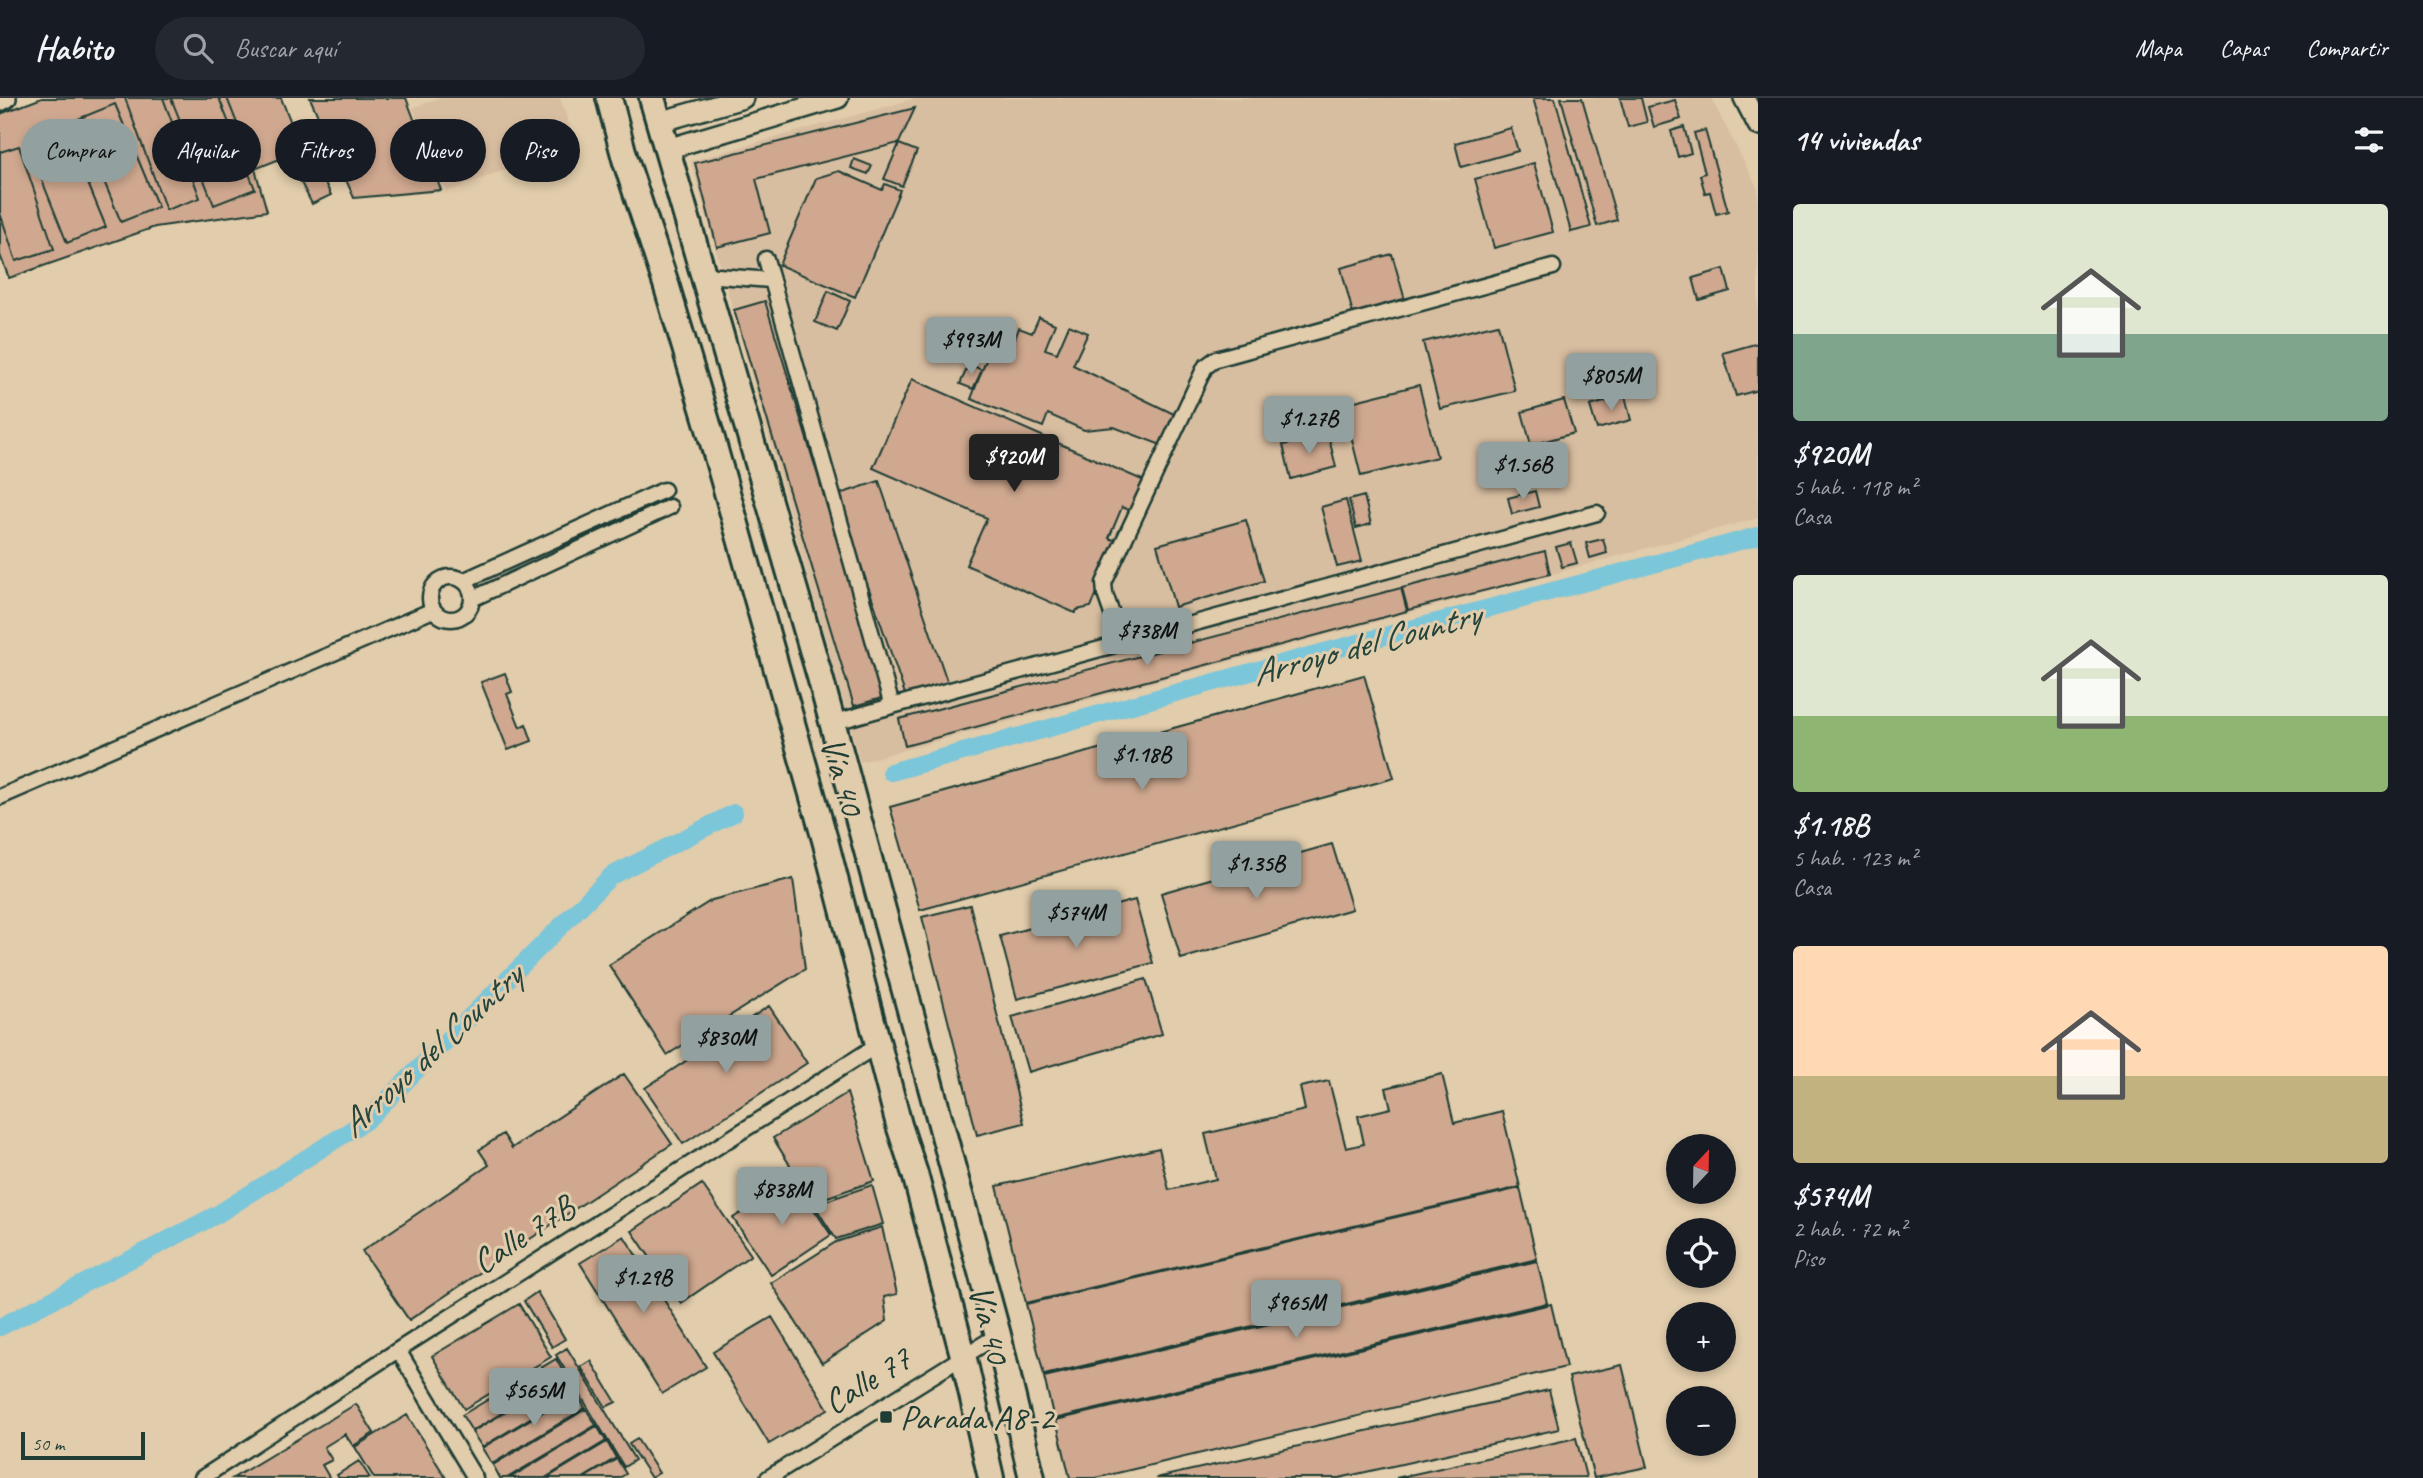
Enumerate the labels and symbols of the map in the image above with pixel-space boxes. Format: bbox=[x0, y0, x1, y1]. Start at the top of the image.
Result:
pin: $993M bbox=[922, 317, 1020, 377]
pin: $805M bbox=[1562, 354, 1660, 413]
pin: $1.27B bbox=[1252, 396, 1366, 456]
pin: $920M bbox=[965, 434, 1063, 494]
pin: $1.56B bbox=[1466, 442, 1580, 502]
water label: Arroyo del Country bbox=[1246, 589, 1490, 696]
pin: $738M bbox=[1098, 608, 1196, 668]
street label: Vía 40 bbox=[810, 732, 876, 822]
pin: $1.18B bbox=[1085, 732, 1199, 792]
pin: $1.35B bbox=[1199, 842, 1313, 901]
pin: $574M bbox=[1027, 890, 1125, 950]
water label: Arroyo del Country bbox=[329, 949, 536, 1147]
pin: $830M bbox=[677, 1016, 775, 1075]
north arrow bbox=[1666, 1134, 1736, 1204]
pin: $838M bbox=[733, 1168, 831, 1227]
street label: Calle 77B bbox=[464, 1183, 585, 1284]
pin: $1.29B bbox=[586, 1256, 700, 1315]
street label: Vía 40 bbox=[958, 1280, 1021, 1370]
pin: $965M bbox=[1247, 1280, 1345, 1340]
street label: Calle 77 bbox=[815, 1335, 921, 1425]
pin: $565M bbox=[485, 1368, 583, 1428]
place label: Parada A8-2 bbox=[900, 1395, 1057, 1440]
marker: Parada A8-2 bbox=[878, 1409, 894, 1425]
scale bar bbox=[21, 1429, 145, 1461]

